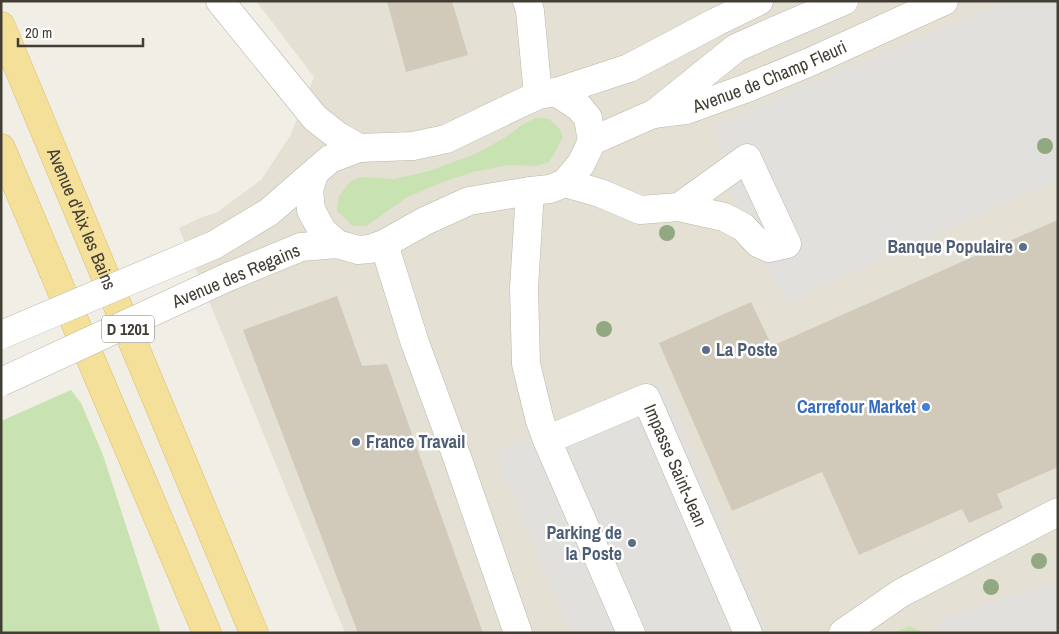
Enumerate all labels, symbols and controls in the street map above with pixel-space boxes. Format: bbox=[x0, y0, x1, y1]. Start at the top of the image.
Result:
scale bar bbox=[18, 15, 142, 47]
text: 20 m bbox=[25, 22, 52, 43]
street label: Avenue de Champ Fleuri bbox=[688, 34, 851, 119]
street label: Avenue d'Aix les Bains bbox=[41, 143, 123, 293]
place label: Banque Populaire bbox=[888, 234, 1013, 259]
street label: Avenue des Regains bbox=[167, 237, 304, 314]
marker: Banque Populaire bbox=[1017, 241, 1029, 253]
road number: D 1201 bbox=[102, 316, 154, 342]
place label: La Poste bbox=[716, 337, 778, 362]
marker: La Poste bbox=[700, 344, 712, 356]
place label: Carrefour Market bbox=[797, 394, 916, 419]
street label: Impasse Saint-Jean bbox=[638, 400, 713, 530]
marker: Carrefour Market bbox=[920, 401, 932, 413]
place label: France Travail bbox=[366, 429, 465, 454]
marker: France Travail bbox=[350, 436, 362, 448]
place label: Parking de la Poste bbox=[547, 520, 622, 566]
marker: Parking de la Poste bbox=[626, 537, 638, 549]

